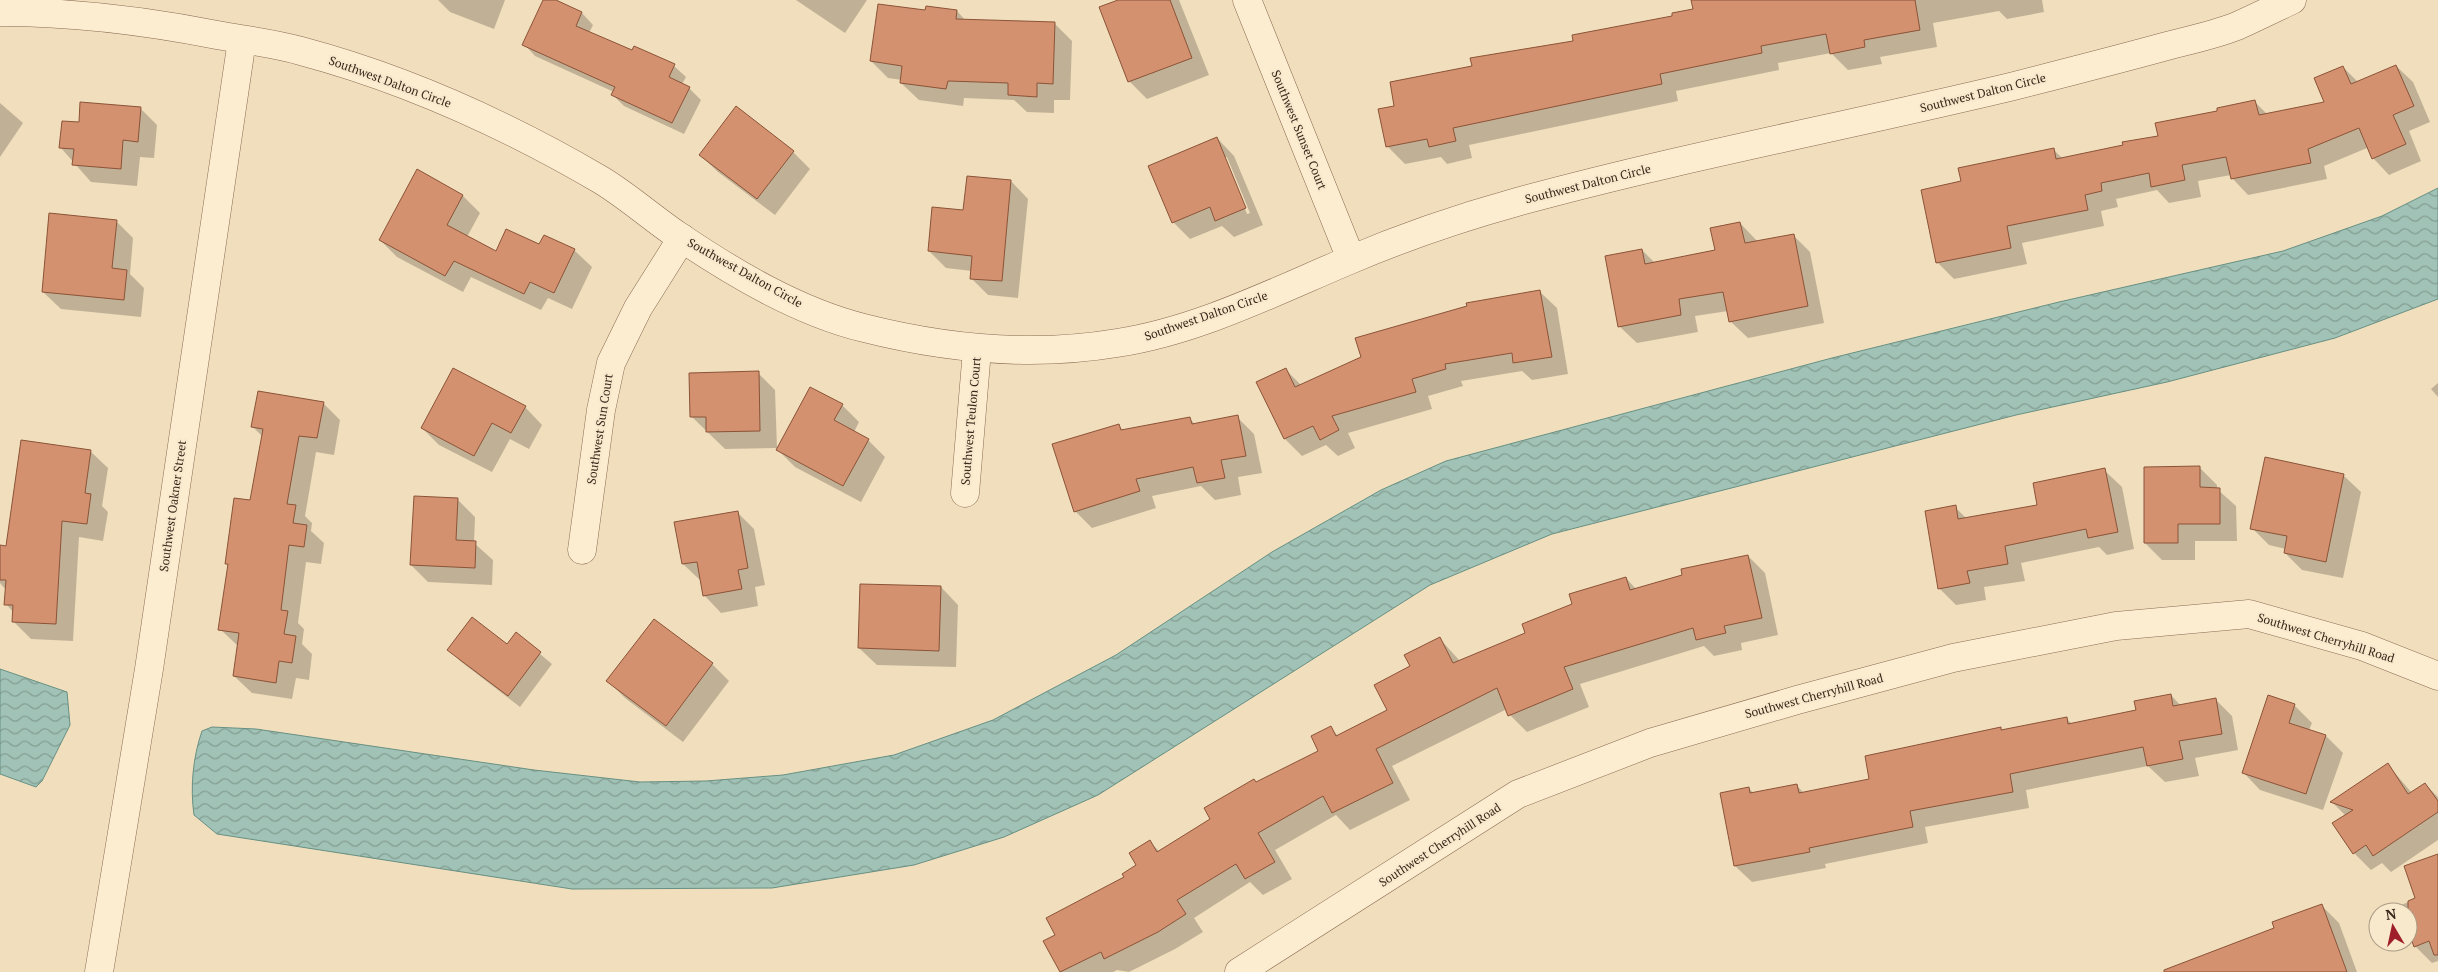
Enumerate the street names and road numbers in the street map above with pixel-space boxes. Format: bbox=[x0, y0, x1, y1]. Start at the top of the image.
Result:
street label: Southwest Dalton Circle bbox=[327, 52, 453, 111]
street label: Southwest Sunset Court bbox=[1269, 68, 1331, 192]
street label: Southwest Dalton Circle bbox=[1918, 70, 2047, 115]
street label: Southwest Dalton Circle bbox=[1523, 161, 1652, 206]
street label: Southwest Dalton Circle bbox=[685, 235, 805, 310]
street label: Southwest Dalton Circle bbox=[1142, 287, 1269, 344]
street label: Southwest Teulon Court bbox=[957, 356, 984, 486]
street label: Southwest Sun Court bbox=[583, 372, 616, 485]
street label: Southwest Oakner Street bbox=[156, 439, 189, 573]
street label: Southwest Cherryhill Road bbox=[2256, 610, 2397, 666]
street label: Southwest Cherryhill Road bbox=[1743, 670, 1885, 721]
street label: Southwest Cherryhill Road bbox=[1376, 799, 1504, 890]

